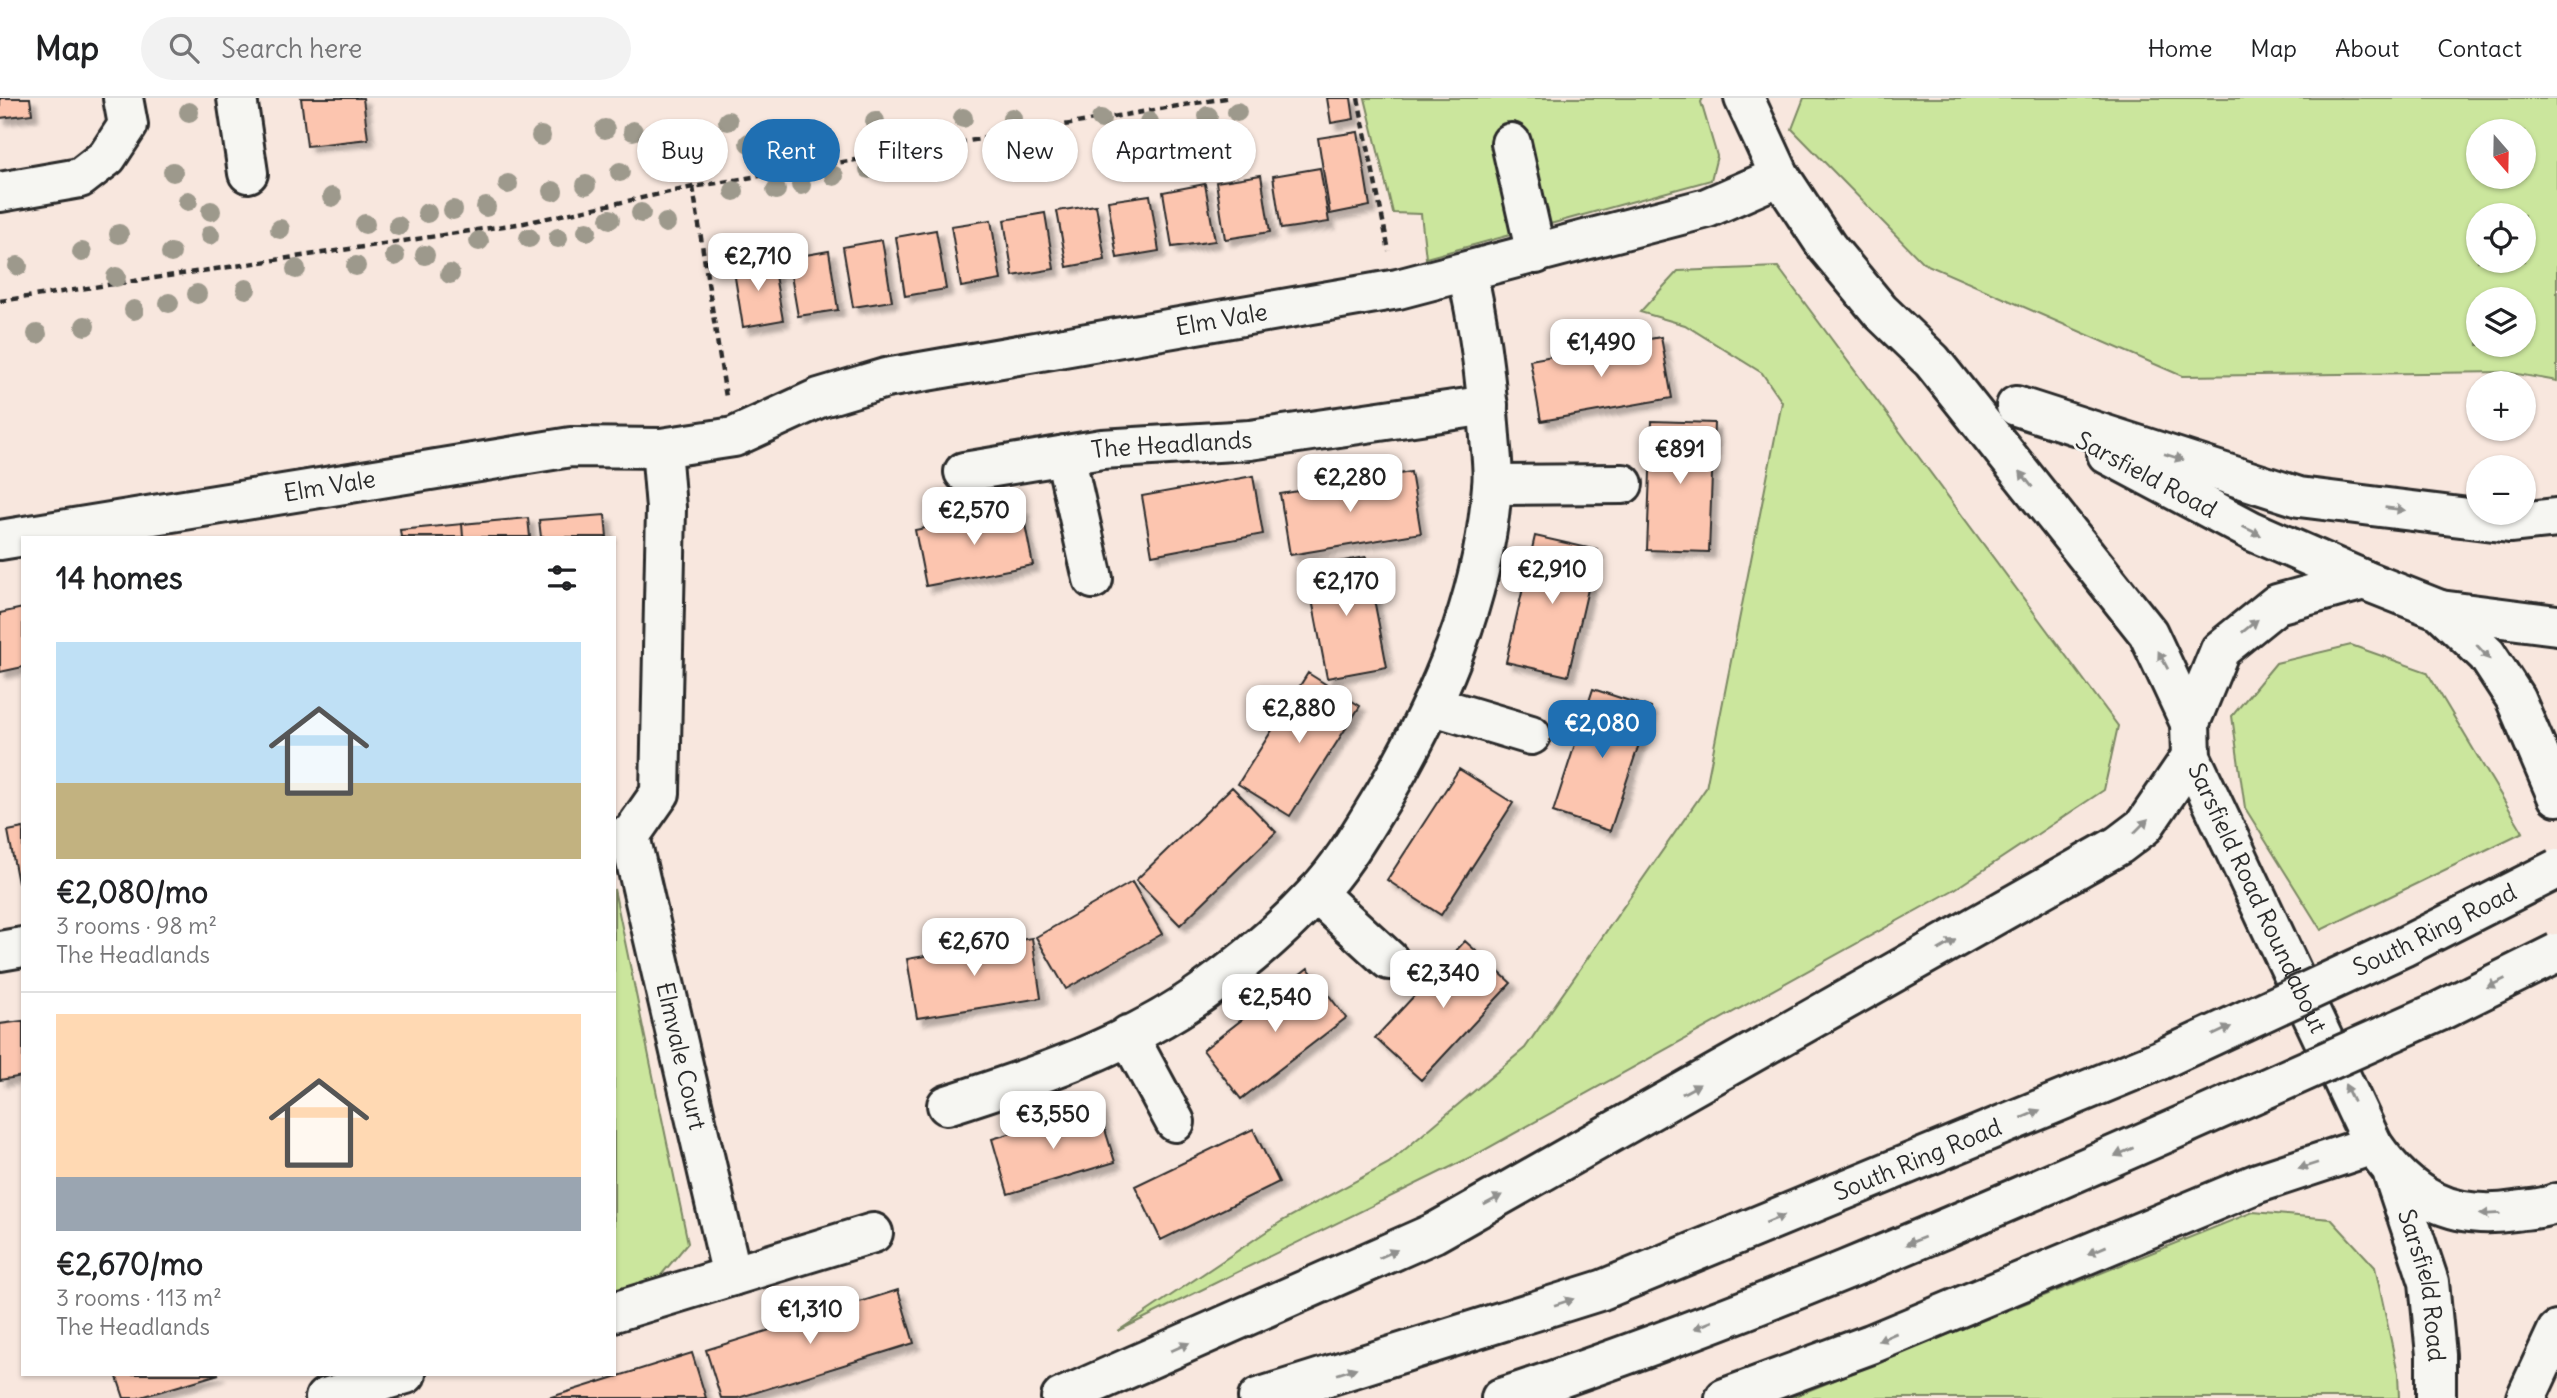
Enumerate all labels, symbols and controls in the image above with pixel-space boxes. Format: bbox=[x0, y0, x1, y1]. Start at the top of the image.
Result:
search box bbox=[141, 17, 631, 80]
text: Map bbox=[35, 27, 99, 69]
icon: search bbox=[165, 29, 203, 67]
text: Search here bbox=[221, 32, 362, 65]
text: Home bbox=[2148, 33, 2212, 63]
text: Map bbox=[2250, 33, 2297, 63]
text: About bbox=[2335, 33, 2399, 63]
text: Contact bbox=[2437, 33, 2522, 63]
chip: Buy bbox=[637, 119, 728, 182]
chip: Rent bbox=[742, 119, 840, 182]
chip: Filters bbox=[854, 119, 968, 182]
chip: New bbox=[982, 119, 1078, 182]
chip: Apartment bbox=[1092, 119, 1256, 182]
north arrow bbox=[2466, 119, 2536, 189]
map controls bbox=[2466, 119, 2536, 525]
button: locate bbox=[2466, 203, 2536, 273]
pin: €2,710 bbox=[701, 234, 815, 293]
text: €2,710 bbox=[724, 241, 792, 270]
button: layers bbox=[2466, 287, 2536, 357]
street label: Elm Vale bbox=[1173, 296, 1270, 341]
pin: €1,490 bbox=[1544, 320, 1658, 379]
text: €1,490 bbox=[1566, 327, 1636, 356]
button: + bbox=[2466, 371, 2536, 441]
street label: The Headlands bbox=[1089, 424, 1253, 465]
street label: Sarsfield Road bbox=[2071, 424, 2222, 524]
pin: €891 bbox=[1639, 426, 1721, 486]
text: €891 bbox=[1655, 434, 1705, 463]
one-way arrow bbox=[2164, 452, 2185, 463]
pin: €2,280 bbox=[1293, 454, 1407, 514]
button: − bbox=[2466, 455, 2536, 525]
text: €2,280 bbox=[1313, 462, 1387, 491]
street label: Elm Vale bbox=[281, 463, 377, 508]
one-way arrow bbox=[2019, 470, 2034, 488]
pin: €2,570 bbox=[917, 488, 1031, 547]
text: €2,570 bbox=[938, 495, 1010, 524]
one-way arrow bbox=[2384, 504, 2406, 515]
one-way arrow bbox=[2242, 525, 2262, 537]
pin: €2,910 bbox=[1495, 546, 1609, 606]
text: €2,910 bbox=[1517, 554, 1587, 583]
text: 14 homes bbox=[56, 559, 183, 597]
icon: filters bbox=[543, 559, 581, 597]
pin: €2,170 bbox=[1289, 559, 1403, 618]
text: €2,170 bbox=[1313, 566, 1379, 595]
one-way arrow bbox=[2241, 618, 2259, 633]
one-way arrow bbox=[2474, 643, 2490, 660]
one-way arrow bbox=[2157, 650, 2169, 670]
pin: €2,880 bbox=[1242, 686, 1356, 745]
icon: home bbox=[256, 688, 382, 814]
text: €2,880 bbox=[1262, 693, 1336, 722]
pin: €2,080 bbox=[1545, 700, 1659, 760]
text: €2,080 bbox=[1564, 708, 1640, 737]
street label: Sarsfield Road Roundabout bbox=[2182, 758, 2334, 1037]
one-way arrow bbox=[2132, 818, 2149, 835]
text: €2,080/mo bbox=[56, 873, 208, 911]
street label: South Ring Road bbox=[2348, 876, 2521, 982]
text: 3 rooms · 98 m² bbox=[56, 911, 217, 940]
pin: €2,670 bbox=[917, 918, 1031, 978]
text: €2,670 bbox=[938, 926, 1010, 955]
one-way arrow bbox=[1937, 939, 1957, 951]
text: The Headlands bbox=[56, 940, 210, 969]
pin: €2,340 bbox=[1386, 950, 1500, 1010]
text: €2,340 bbox=[1406, 958, 1480, 987]
pin: €2,540 bbox=[1218, 974, 1332, 1034]
one-way arrow bbox=[2486, 978, 2506, 989]
street label: Elmvale Court bbox=[650, 979, 714, 1132]
text: €2,540 bbox=[1238, 982, 1312, 1011]
one-way arrow bbox=[2212, 1025, 2232, 1037]
icon: home bbox=[256, 1060, 382, 1186]
one-way arrow bbox=[1682, 1083, 1701, 1095]
one-way arrow bbox=[2343, 1083, 2355, 1103]
pin: €3,550 bbox=[996, 1091, 1110, 1151]
text: €3,550 bbox=[1016, 1099, 1090, 1128]
one-way arrow bbox=[2021, 1108, 2041, 1120]
street label: South Ring Road bbox=[1829, 1111, 2006, 1207]
one-way arrow bbox=[2114, 1146, 2134, 1158]
one-way arrow bbox=[2298, 1161, 2319, 1172]
one-way arrow bbox=[1483, 1194, 1503, 1206]
street label: Sarsfield Road bbox=[2392, 1205, 2453, 1363]
one-way arrow bbox=[2479, 1208, 2501, 1219]
one-way arrow bbox=[1765, 1213, 1786, 1224]
one-way arrow bbox=[1904, 1236, 1925, 1247]
one-way arrow bbox=[2087, 1244, 2107, 1256]
text: €2,670/mo bbox=[56, 1245, 203, 1283]
one-way arrow bbox=[1378, 1248, 1398, 1260]
text: 3 rooms · 113 m² bbox=[56, 1283, 222, 1312]
pin: €1,310 bbox=[753, 1286, 867, 1346]
text: €1,310 bbox=[777, 1294, 843, 1323]
one-way arrow bbox=[1553, 1296, 1574, 1307]
text: The Headlands bbox=[56, 1312, 210, 1341]
one-way arrow bbox=[1693, 1320, 1714, 1331]
one-way arrow bbox=[1876, 1332, 1897, 1343]
one-way arrow bbox=[1170, 1341, 1190, 1353]
one-way arrow bbox=[1336, 1365, 1357, 1376]

